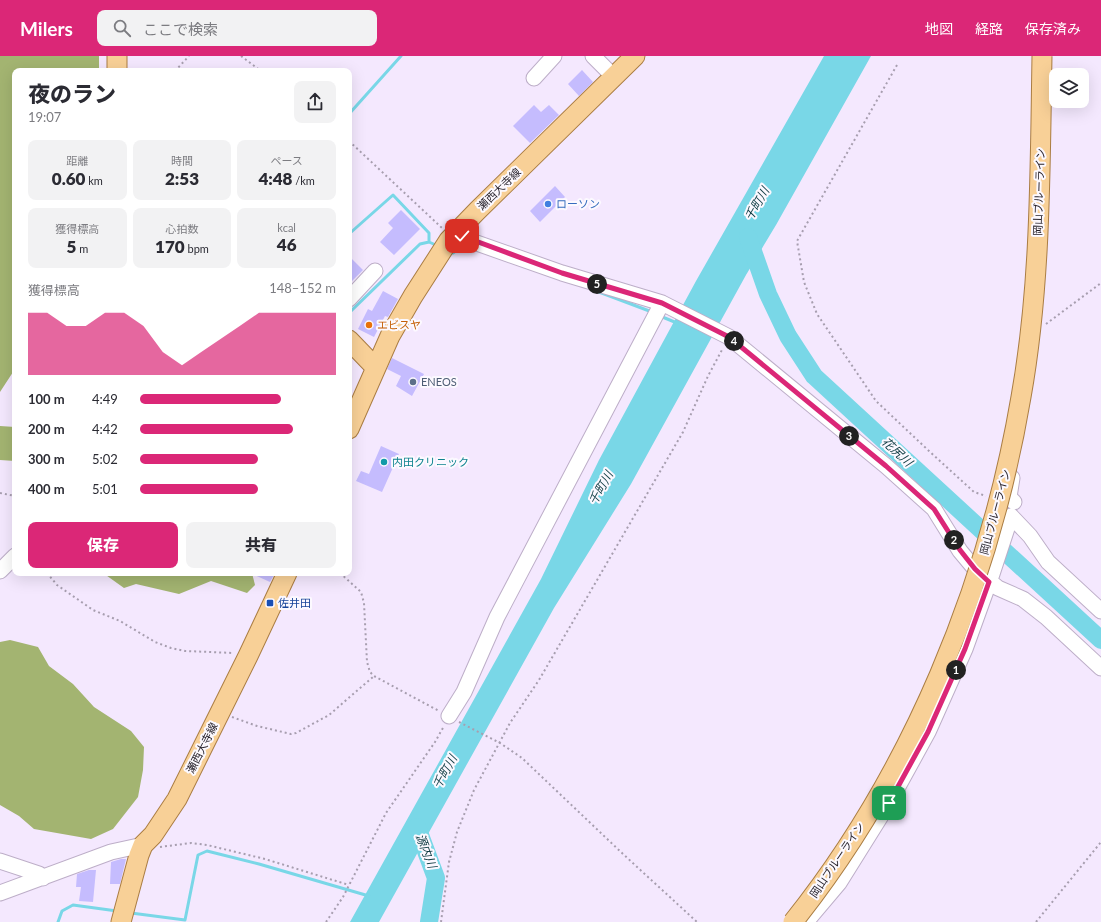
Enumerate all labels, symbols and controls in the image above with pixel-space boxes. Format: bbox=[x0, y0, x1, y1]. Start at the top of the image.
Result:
search box bbox=[97, 10, 377, 46]
text: Milers bbox=[20, 17, 73, 40]
icon: search bbox=[111, 17, 133, 39]
text: ここで検索 bbox=[143, 20, 218, 38]
text: 地図 bbox=[925, 20, 953, 37]
text: 経路 bbox=[975, 20, 1003, 37]
text: 保存済み bbox=[1025, 20, 1081, 37]
map controls bbox=[1049, 68, 1089, 108]
button: layers bbox=[1049, 68, 1089, 108]
text: 夜のラン bbox=[28, 80, 116, 107]
button: share bbox=[294, 81, 336, 123]
text: 19:07 bbox=[28, 109, 61, 125]
street label: 岡山ブルーライン bbox=[1030, 148, 1047, 236]
text: 距離 bbox=[66, 154, 88, 167]
text: 時間 bbox=[171, 154, 193, 167]
text: ペース bbox=[270, 154, 303, 167]
street label: 瀬西大寺線 bbox=[474, 165, 523, 212]
text: 0.60 bbox=[52, 168, 85, 189]
text: 2:53 bbox=[165, 168, 199, 189]
text: 4:48 bbox=[258, 168, 292, 189]
text: km bbox=[85, 174, 103, 187]
text: /km bbox=[292, 174, 315, 187]
water label: 千町川 bbox=[741, 183, 773, 223]
place label: ローソン bbox=[556, 197, 600, 210]
marker: ローソン bbox=[543, 199, 553, 209]
pin bbox=[445, 219, 479, 253]
text: kcal bbox=[277, 221, 296, 234]
text: 獲得標高 bbox=[55, 222, 99, 235]
text: 心拍数 bbox=[165, 222, 198, 235]
icon: check bbox=[451, 225, 473, 247]
text: 46 bbox=[277, 234, 297, 255]
text: 5 bbox=[66, 236, 76, 257]
text: 170 bbox=[155, 236, 185, 257]
text: m bbox=[76, 242, 88, 255]
text: bpm bbox=[185, 242, 209, 255]
pin: 5 bbox=[587, 274, 607, 294]
text: 5 bbox=[594, 277, 600, 290]
text: 148–152 m bbox=[269, 280, 336, 296]
text: 獲得標高 bbox=[28, 282, 80, 298]
place label: エビスヤ bbox=[377, 318, 421, 331]
marker: エビスヤ bbox=[364, 320, 374, 330]
pin: 4 bbox=[724, 331, 744, 351]
text: 4 bbox=[731, 334, 737, 347]
place label: ENEOS bbox=[421, 375, 457, 388]
marker: ENEOS bbox=[408, 377, 418, 387]
text: 100 m bbox=[28, 391, 65, 407]
text: 4:49 bbox=[92, 391, 118, 407]
text: 200 m bbox=[28, 421, 65, 437]
text: 4:42 bbox=[92, 421, 118, 437]
pin: 3 bbox=[839, 426, 859, 446]
text: 3 bbox=[846, 429, 852, 442]
water label: 花尻川 bbox=[879, 434, 917, 471]
text: 300 m bbox=[28, 451, 65, 467]
text: 5:02 bbox=[92, 451, 118, 467]
place label: 内田クリニック bbox=[392, 455, 469, 468]
marker: 内田クリニック bbox=[379, 457, 389, 467]
water label: 千町川 bbox=[585, 467, 617, 507]
street label: 岡山ブルーライン bbox=[977, 468, 1012, 556]
text: 400 m bbox=[28, 481, 65, 497]
text: 5:01 bbox=[92, 481, 118, 497]
button: 保存 bbox=[28, 522, 178, 568]
button: 共有 bbox=[186, 522, 336, 568]
pin: 2 bbox=[944, 530, 964, 550]
text: 2 bbox=[951, 533, 957, 546]
place label: 佐井田 bbox=[278, 596, 311, 609]
marker: 佐井田 bbox=[265, 598, 275, 608]
pin: 1 bbox=[946, 660, 966, 680]
text: 1 bbox=[953, 663, 959, 676]
street label: 瀬西大寺線 bbox=[183, 720, 220, 775]
water label: 千町川 bbox=[429, 751, 461, 791]
pin bbox=[872, 786, 906, 820]
icon: arrive bbox=[878, 792, 900, 814]
street label: 岡山ブルーライン bbox=[807, 820, 867, 900]
water label: 源内川 bbox=[413, 831, 441, 872]

